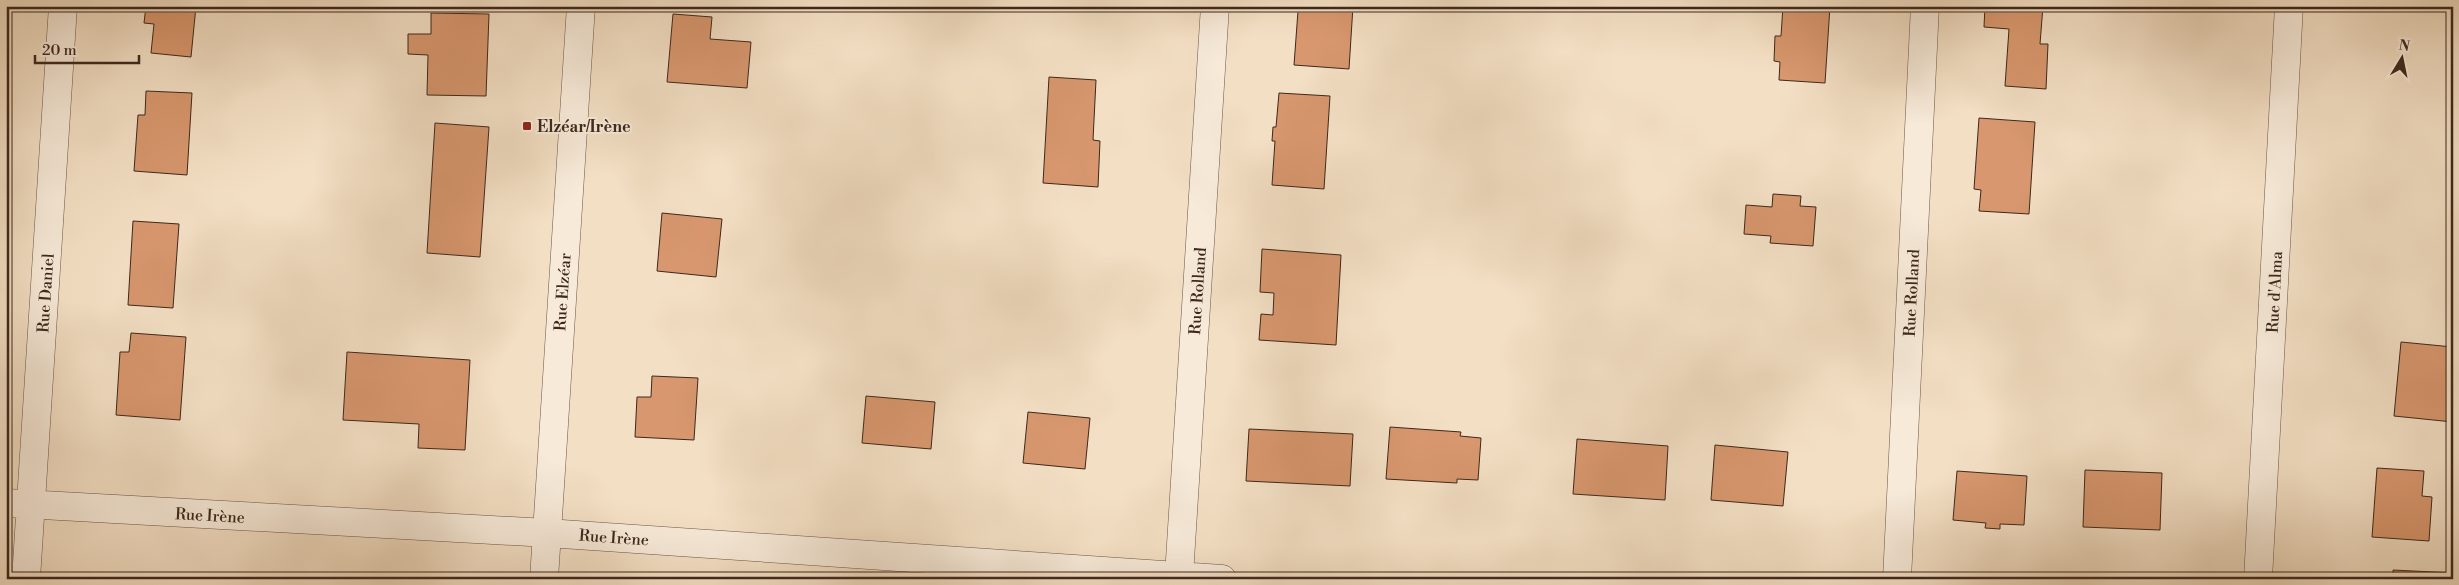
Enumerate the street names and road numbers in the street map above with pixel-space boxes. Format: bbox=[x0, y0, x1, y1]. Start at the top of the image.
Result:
street label: Rue Rolland bbox=[1185, 247, 1211, 335]
street label: Rue Rolland bbox=[1900, 249, 1924, 337]
street label: Rue d'Alma bbox=[2263, 250, 2287, 334]
street label: Rue Daniel bbox=[33, 252, 59, 334]
street label: Rue Elzéar bbox=[550, 252, 576, 332]
street label: Rue Irène bbox=[174, 504, 245, 528]
street label: Rue Irène bbox=[578, 526, 650, 550]

